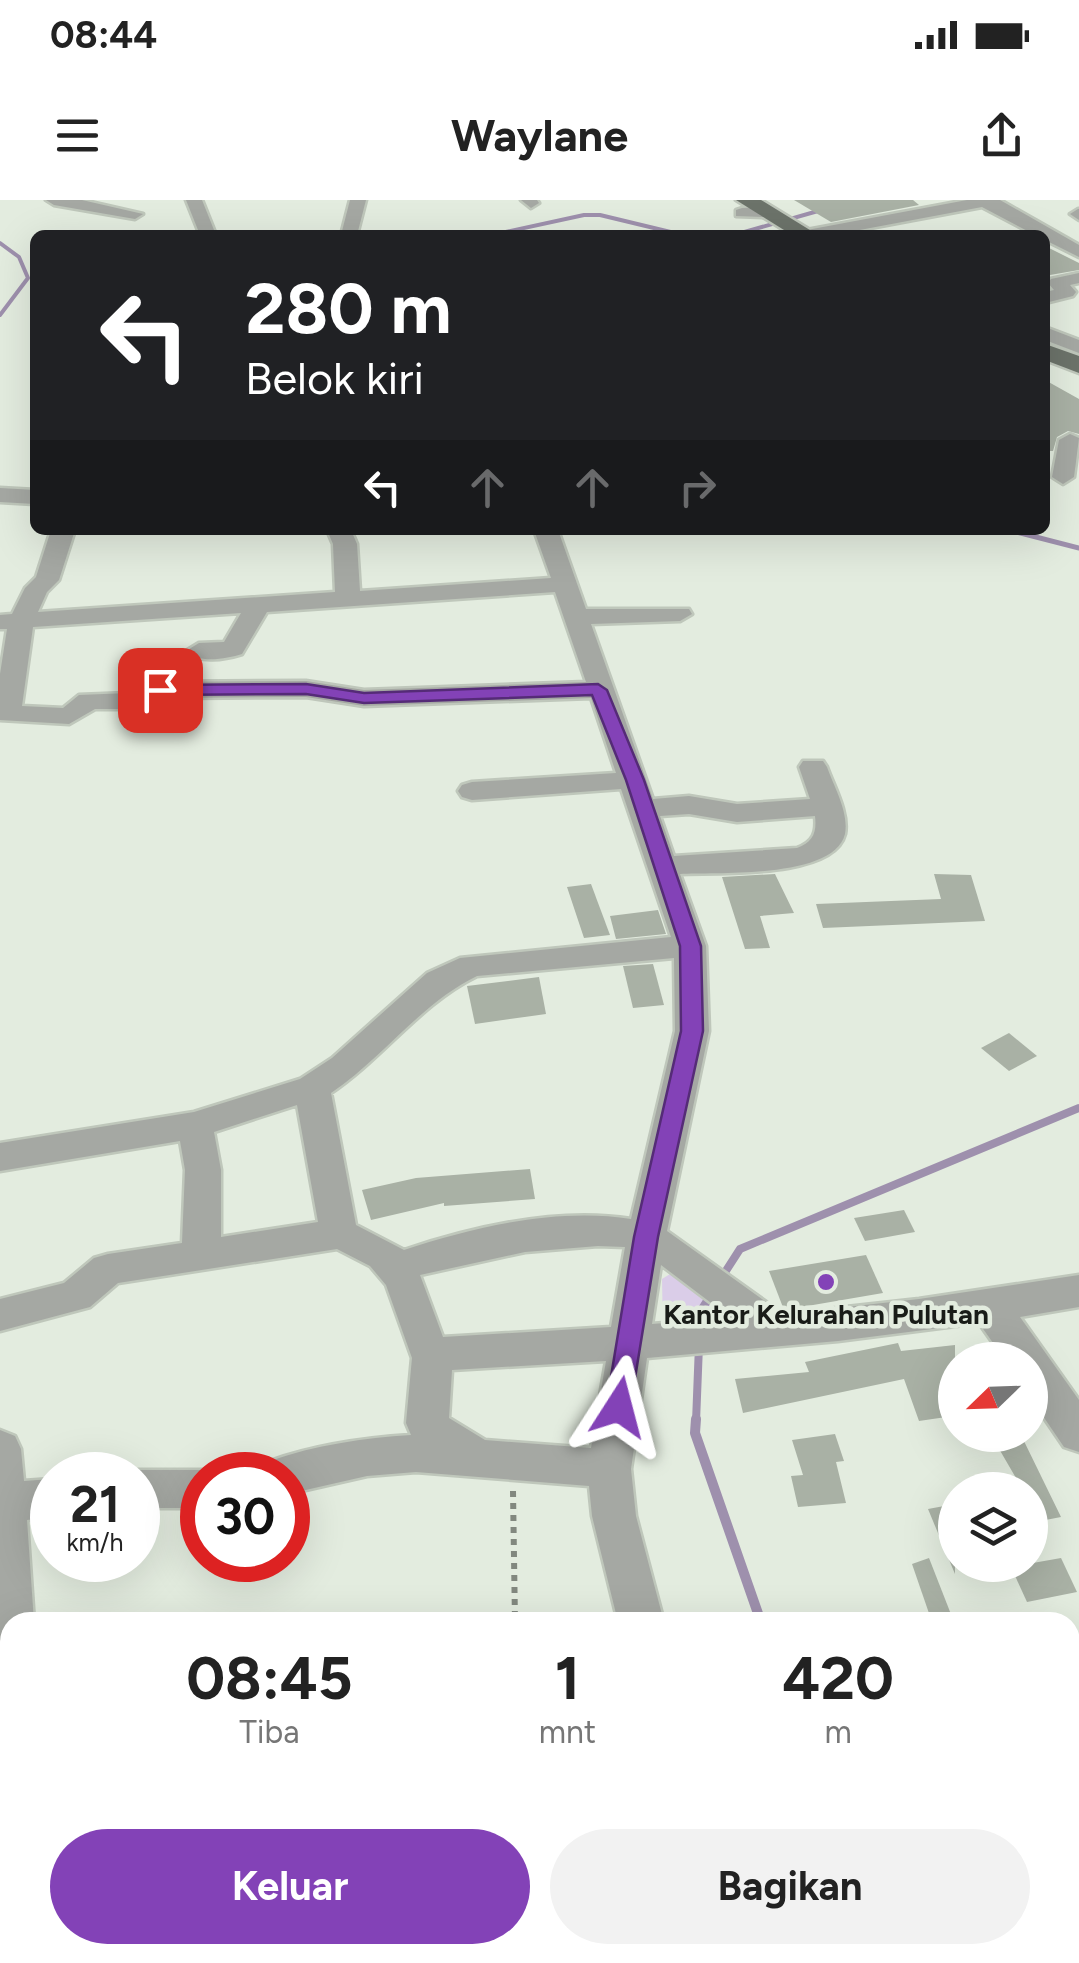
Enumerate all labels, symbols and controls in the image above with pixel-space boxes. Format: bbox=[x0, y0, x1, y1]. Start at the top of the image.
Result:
text: 08:44 bbox=[50, 12, 157, 58]
icon: menu bbox=[50, 108, 105, 163]
text: Waylane bbox=[451, 108, 628, 162]
icon: share bbox=[974, 108, 1029, 163]
text: 280 m bbox=[245, 266, 451, 351]
icon: left bbox=[80, 270, 210, 400]
text: Belok kiri bbox=[245, 351, 424, 405]
icon: left bbox=[355, 460, 410, 515]
icon: ahead bbox=[460, 460, 515, 515]
icon: ahead bbox=[565, 460, 620, 515]
icon: right bbox=[670, 460, 725, 515]
pin bbox=[118, 648, 203, 733]
icon: arrive bbox=[133, 663, 188, 718]
marker: Kantor Kelurahan Pulutan bbox=[815, 1271, 837, 1293]
place label: Kantor Kelurahan Pulutan bbox=[663, 1297, 989, 1331]
north arrow bbox=[938, 1342, 1048, 1452]
map controls bbox=[938, 1342, 1048, 1582]
position arrow bbox=[567, 1355, 671, 1459]
speed limit sign: 30 bbox=[180, 1452, 310, 1582]
button: layers bbox=[938, 1472, 1048, 1582]
text: 21 bbox=[70, 1474, 120, 1535]
text: km/h bbox=[66, 1527, 124, 1557]
text: 08:45 bbox=[186, 1642, 353, 1714]
text: 1 bbox=[555, 1642, 580, 1714]
text: 420 bbox=[782, 1642, 894, 1714]
text: Tiba bbox=[239, 1713, 300, 1751]
text: mnt bbox=[539, 1713, 596, 1751]
text: m bbox=[824, 1713, 852, 1751]
button: Keluar bbox=[50, 1829, 530, 1944]
button: Bagikan bbox=[550, 1829, 1030, 1944]

